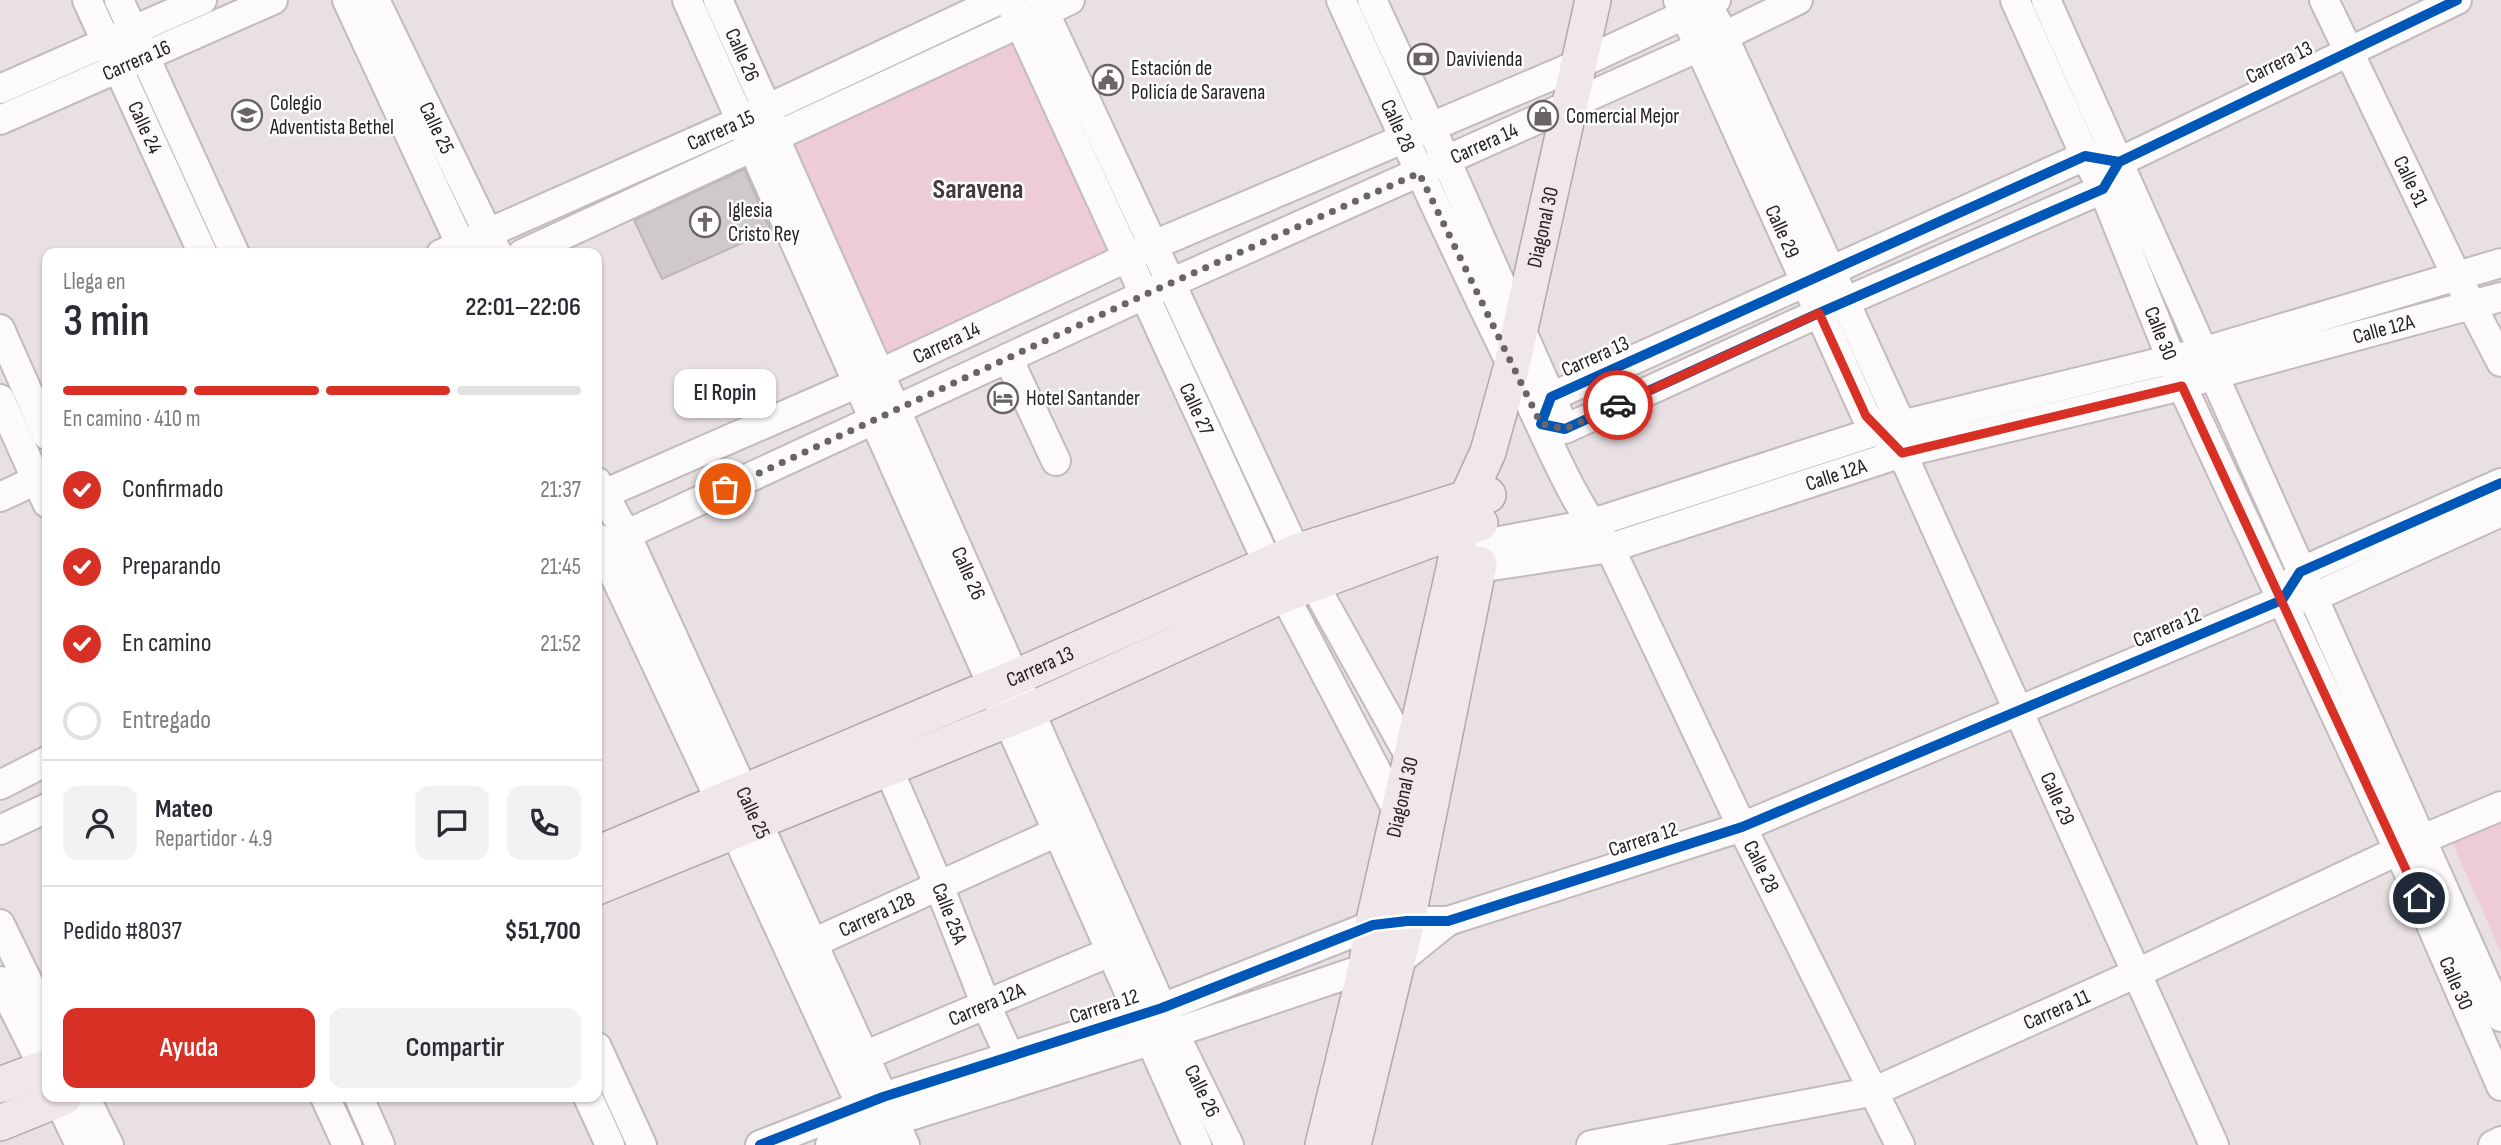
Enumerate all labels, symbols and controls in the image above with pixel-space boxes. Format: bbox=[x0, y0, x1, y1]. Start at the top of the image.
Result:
street label: Calle 26 bbox=[719, 25, 765, 85]
street label: Carrera 16 bbox=[99, 35, 175, 86]
street label: Carrera 13 bbox=[2242, 36, 2317, 89]
bank icon: Davivienda bbox=[1406, 42, 1440, 76]
place label: Davivienda bbox=[1446, 47, 1522, 72]
place label: Estación de Policía de Saravena bbox=[1131, 56, 1265, 105]
public building icon: Estación de Policía de Saravena bbox=[1091, 63, 1125, 97]
place label: Colegio Adventista Bethel bbox=[269, 91, 394, 140]
street label: Calle 28 bbox=[1375, 96, 1421, 156]
street label: Calle 24 bbox=[122, 97, 168, 158]
school or university icon: Colegio Adventista Bethel bbox=[230, 98, 264, 132]
street label: Calle 25 bbox=[413, 98, 460, 158]
shop icon: Comercial Mejor bbox=[1526, 99, 1560, 133]
street label: Carrera 15 bbox=[683, 104, 759, 156]
place label: Comercial Mejor bbox=[1566, 104, 1679, 129]
street label: Carrera 14 bbox=[1446, 118, 1522, 170]
street label: Calle 31 bbox=[2388, 152, 2434, 212]
district label: Saravena bbox=[933, 173, 1023, 206]
street label: Diagonal 30 bbox=[1522, 185, 1564, 270]
place label: Iglesia Cristo Rey bbox=[728, 198, 800, 247]
street label: Calle 29 bbox=[1759, 201, 1805, 262]
church icon: Iglesia Cristo Rey bbox=[688, 205, 722, 239]
text: Llega en bbox=[63, 268, 126, 296]
text: 22:01–22:06 bbox=[465, 292, 581, 323]
text: 3 min bbox=[63, 294, 150, 349]
street label: Calle 30 bbox=[2138, 303, 2182, 364]
street label: Calle 12A bbox=[2350, 309, 2418, 349]
street label: Carrera 14 bbox=[909, 316, 984, 369]
street label: Carrera 13 bbox=[1558, 331, 1633, 382]
callout: El Ropin bbox=[674, 370, 776, 419]
courier bbox=[1583, 370, 1653, 440]
text: El Ropin bbox=[694, 379, 756, 407]
street label: Calle 27 bbox=[1174, 379, 1219, 440]
hotel icon: Hotel Santander bbox=[986, 381, 1020, 415]
place label: Hotel Santander bbox=[1026, 386, 1140, 411]
icon: car bbox=[1599, 386, 1637, 424]
text: En camino · 410 m bbox=[63, 405, 200, 433]
street label: Calle 12A bbox=[1802, 453, 1871, 497]
pin bbox=[695, 459, 755, 519]
icon: bag bbox=[706, 470, 744, 508]
icon: check bbox=[63, 471, 101, 509]
text: Confirmado bbox=[122, 474, 223, 505]
text: 21:37 bbox=[540, 476, 581, 504]
street label: Calle 26 bbox=[945, 543, 991, 604]
icon: check bbox=[63, 548, 101, 586]
text: Preparando bbox=[122, 551, 221, 582]
text: 21:45 bbox=[540, 553, 581, 581]
street label: Carrera 12 bbox=[2129, 602, 2205, 653]
icon: check bbox=[63, 625, 101, 663]
text: En camino bbox=[122, 628, 212, 659]
text: 21:52 bbox=[540, 630, 581, 658]
street label: Carrera 13 bbox=[1003, 641, 1078, 693]
text: Entregado bbox=[122, 705, 211, 736]
street label: Diagonal 30 bbox=[1381, 754, 1424, 840]
street label: Calle 29 bbox=[2034, 768, 2080, 829]
street label: Calle 25 bbox=[730, 783, 776, 843]
button: person bbox=[63, 786, 137, 860]
button: chat bbox=[415, 786, 489, 860]
button: phone bbox=[507, 786, 581, 860]
text: Mateo bbox=[155, 794, 213, 825]
street label: Carrera 12 bbox=[1605, 817, 1681, 862]
text: Repartidor · 4.9 bbox=[155, 825, 272, 853]
street label: Calle 28 bbox=[1738, 836, 1785, 897]
pin bbox=[2389, 868, 2449, 928]
street label: Calle 25A bbox=[926, 879, 973, 949]
icon: home bbox=[2400, 879, 2438, 917]
street label: Carrera 12B bbox=[835, 886, 919, 943]
text: Pedido #8037 bbox=[63, 916, 182, 947]
text: $51,700 bbox=[504, 916, 581, 947]
street label: Calle 30 bbox=[2433, 953, 2478, 1014]
street label: Carrera 12A bbox=[945, 977, 1030, 1032]
street label: Carrera 12 bbox=[1066, 984, 1142, 1029]
street label: Carrera 11 bbox=[2020, 984, 2094, 1036]
button: Ayuda bbox=[63, 1008, 315, 1088]
button: Compartir bbox=[329, 1008, 581, 1088]
street label: Calle 26 bbox=[1179, 1061, 1225, 1121]

